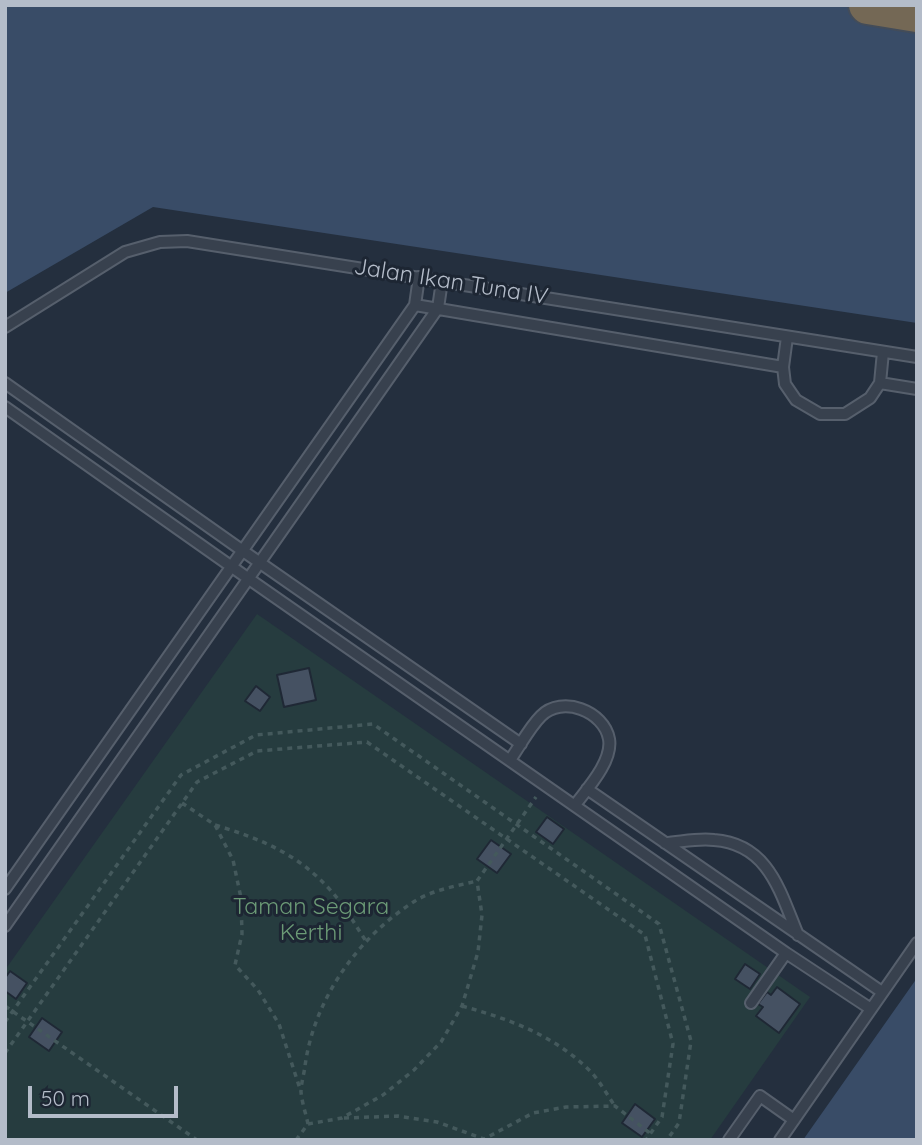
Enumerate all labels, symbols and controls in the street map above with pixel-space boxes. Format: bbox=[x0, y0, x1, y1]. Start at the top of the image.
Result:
street label: Jalan Ikan Tuna IV bbox=[352, 253, 550, 311]
park label: Taman Segara Kerthi bbox=[233, 893, 389, 947]
scale bar bbox=[32, 1072, 182, 1116]
text: 50 m bbox=[41, 1085, 90, 1111]

